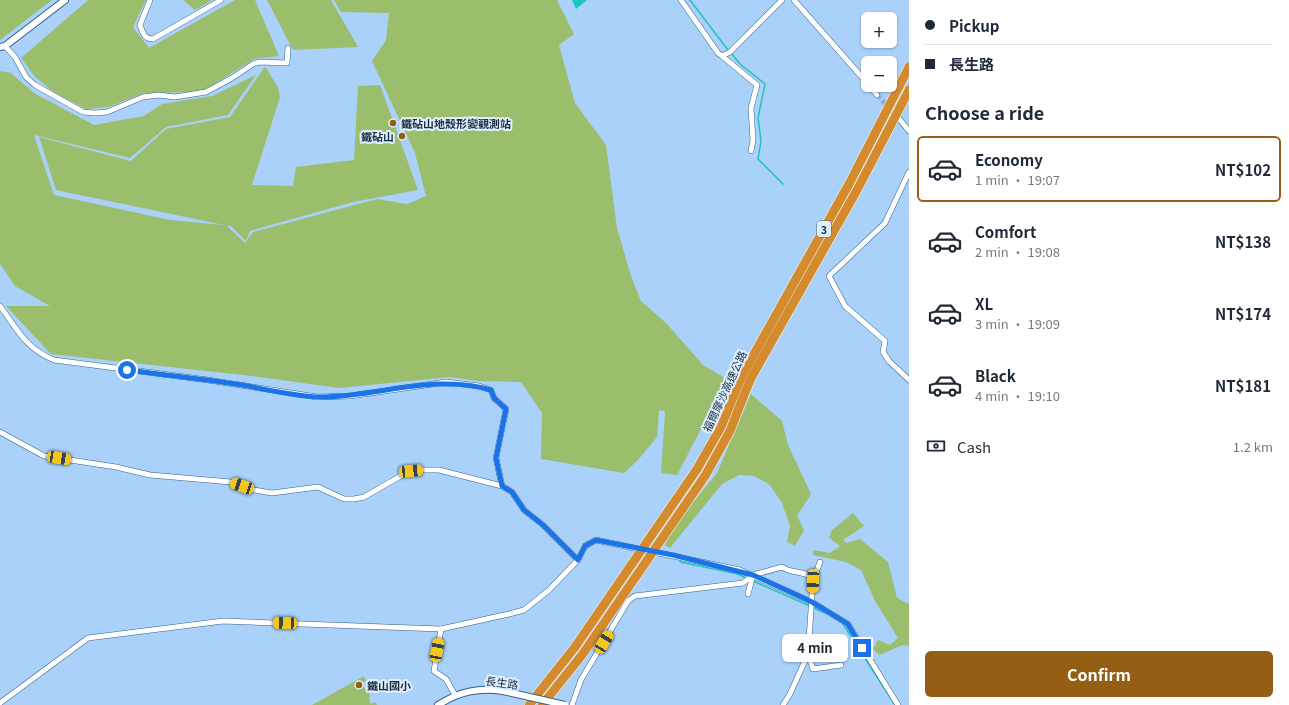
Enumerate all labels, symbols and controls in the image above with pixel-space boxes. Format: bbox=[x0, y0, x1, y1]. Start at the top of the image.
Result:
map controls bbox=[861, 12, 897, 92]
button: + bbox=[861, 12, 897, 48]
text: Pickup bbox=[949, 15, 999, 36]
text: 長生路 bbox=[949, 53, 994, 74]
button: − bbox=[861, 56, 897, 92]
text: Choose a ride bbox=[925, 99, 1044, 125]
place label: 鐵砧山地殼形變觀測站 bbox=[401, 115, 511, 131]
marker: 鐵砧山地殼形變觀測站 bbox=[388, 118, 398, 128]
place label: 鐵砧山 bbox=[361, 128, 394, 144]
marker: 鐵砧山 bbox=[397, 131, 407, 141]
text: Economy bbox=[975, 149, 1043, 170]
icon: car bbox=[927, 151, 963, 187]
text: NT$102 bbox=[1215, 159, 1271, 180]
text: 1 min · 19:07 bbox=[975, 170, 1060, 189]
road number: 3 bbox=[817, 221, 831, 237]
text: Comfort bbox=[975, 221, 1036, 242]
icon: car bbox=[927, 223, 963, 259]
text: NT$138 bbox=[1215, 231, 1271, 252]
text: 2 min · 19:08 bbox=[975, 242, 1060, 261]
text: XL bbox=[975, 293, 993, 314]
icon: car bbox=[927, 295, 963, 331]
text: NT$174 bbox=[1215, 303, 1271, 324]
text: 3 min · 19:09 bbox=[975, 314, 1060, 333]
street label: 福爾摩沙高速公路 bbox=[698, 348, 750, 434]
route start bbox=[118, 361, 136, 379]
text: Black bbox=[975, 365, 1016, 386]
icon: car bbox=[927, 367, 963, 403]
text: NT$181 bbox=[1215, 375, 1271, 396]
text: 4 min · 19:10 bbox=[975, 386, 1060, 405]
icon: cash bbox=[925, 435, 947, 457]
text: Cash bbox=[957, 436, 991, 457]
text: 1.2 km bbox=[1233, 437, 1273, 456]
car bbox=[46, 450, 72, 466]
car bbox=[399, 464, 423, 478]
car bbox=[229, 476, 255, 496]
car bbox=[807, 569, 819, 593]
car bbox=[273, 617, 297, 629]
car bbox=[593, 629, 615, 655]
callout: 4 min bbox=[782, 634, 848, 662]
car bbox=[429, 637, 445, 663]
text: 4 min bbox=[797, 638, 833, 657]
route end bbox=[853, 639, 871, 657]
button: Confirm bbox=[925, 651, 1273, 697]
street label: 長生路 bbox=[485, 672, 519, 692]
place label: 鐵山國小 bbox=[367, 677, 411, 693]
marker: 鐵山國小 bbox=[354, 680, 364, 690]

